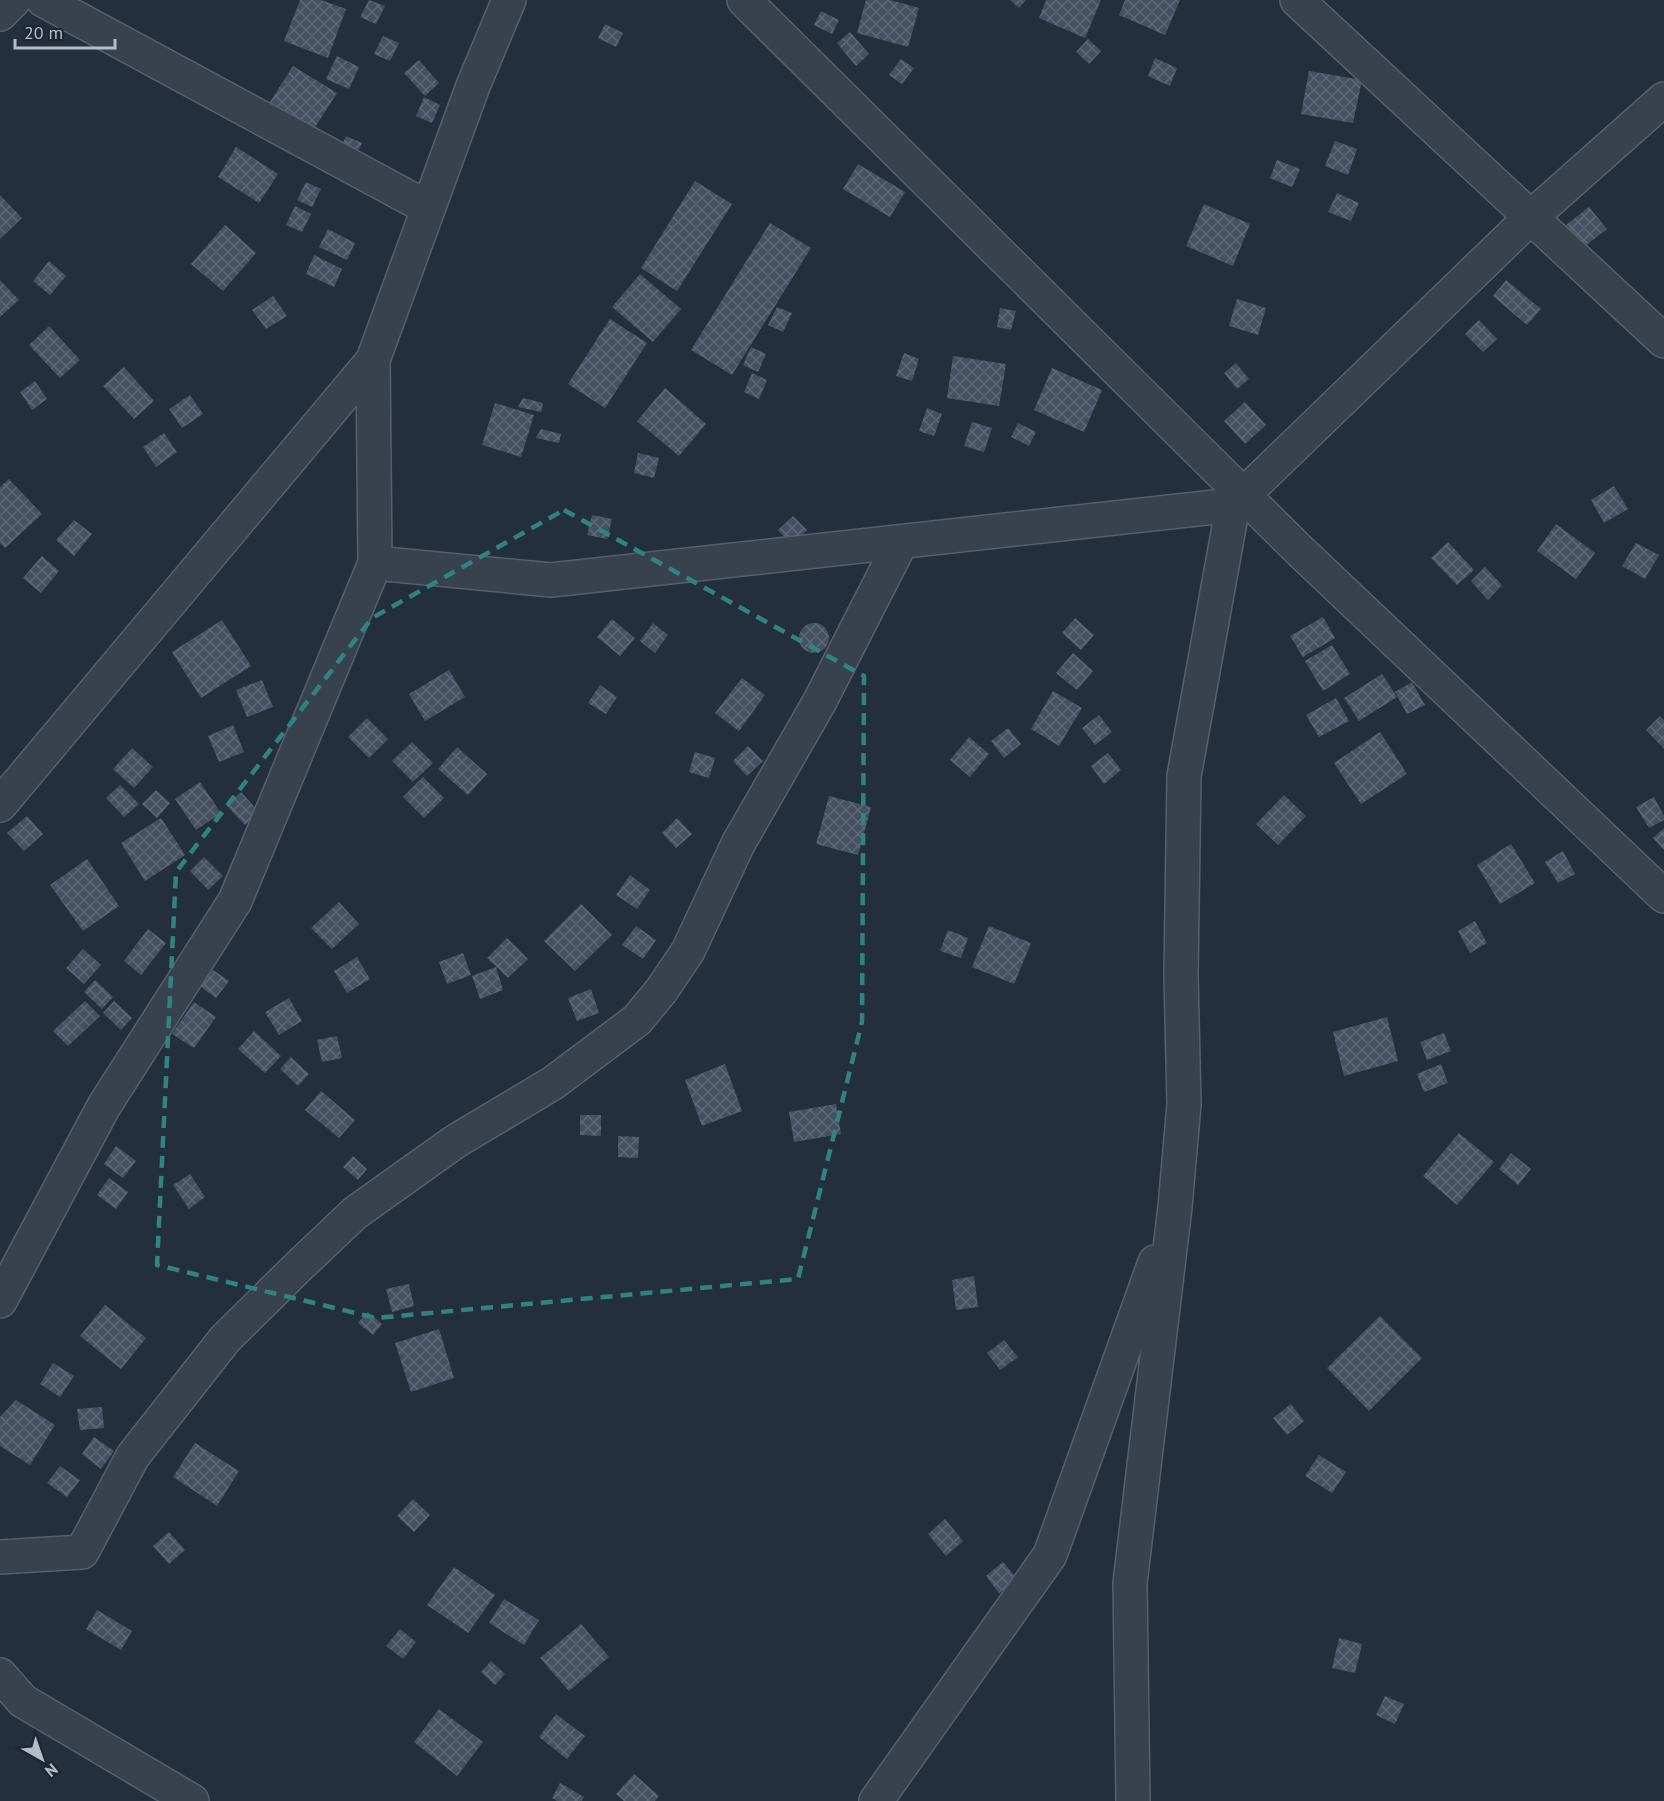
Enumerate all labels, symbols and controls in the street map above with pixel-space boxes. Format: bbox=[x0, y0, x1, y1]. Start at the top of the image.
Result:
scale bar bbox=[15, 12, 116, 50]
text: 20 m bbox=[24, 21, 63, 44]
north arrow bbox=[12, 1729, 72, 1789]
text: N bbox=[41, 1759, 62, 1782]

